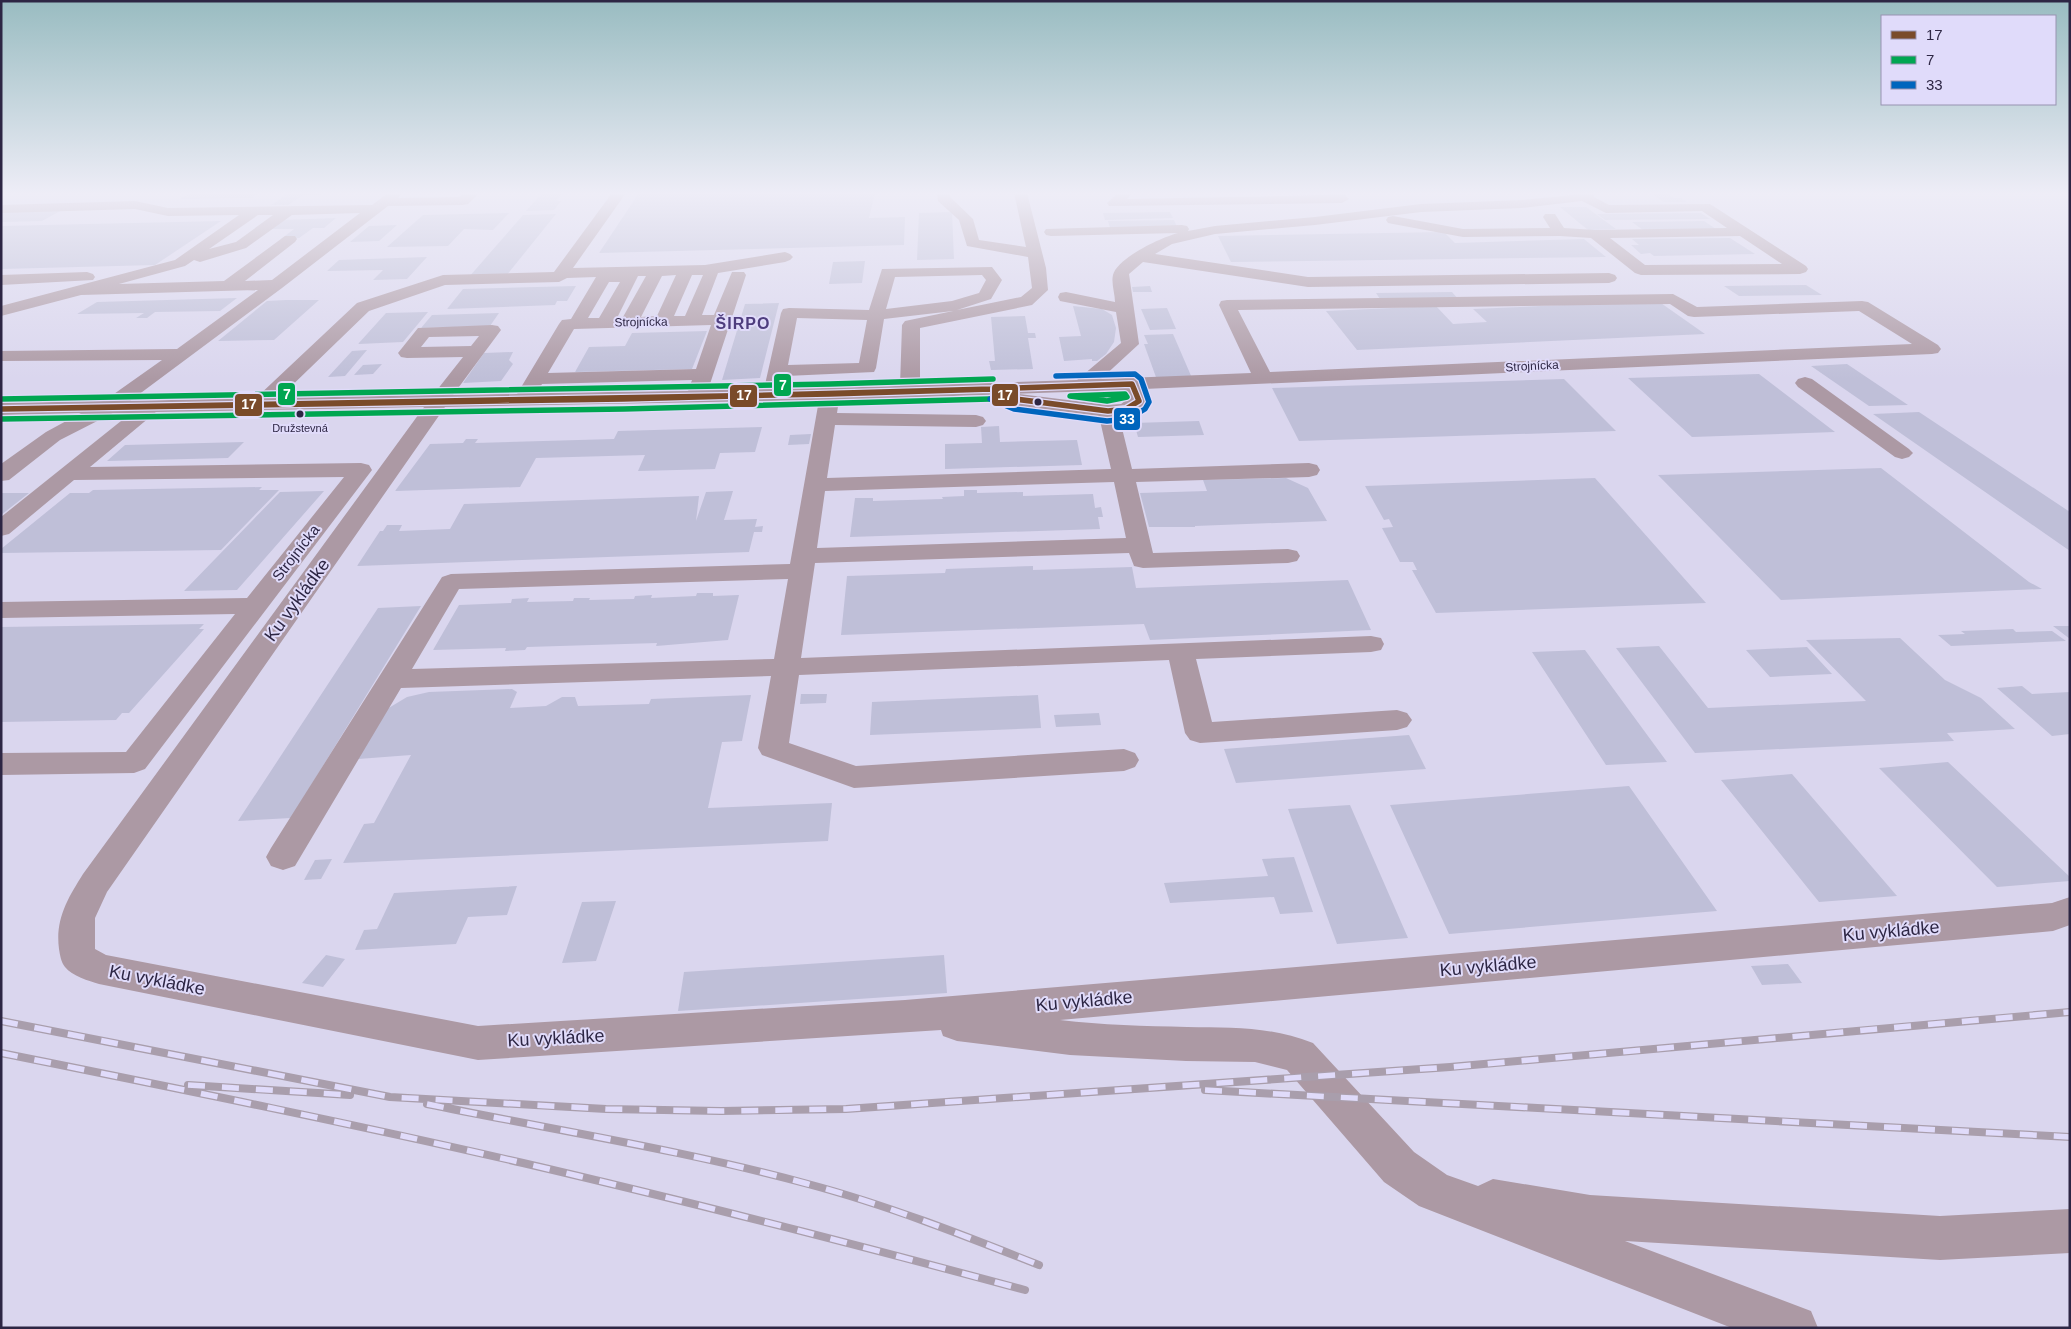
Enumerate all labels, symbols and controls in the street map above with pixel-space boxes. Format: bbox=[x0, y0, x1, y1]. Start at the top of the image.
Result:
legend bbox=[1881, 15, 2056, 105]
text: 17 bbox=[1926, 26, 1943, 43]
text: 7 bbox=[1926, 51, 1934, 68]
text: 33 bbox=[1926, 76, 1943, 93]
district label: ŠIRPO bbox=[716, 314, 770, 332]
street label: Strojnícka bbox=[614, 315, 668, 329]
street label: Strojnícka bbox=[1505, 358, 1559, 374]
line badge: 7 bbox=[773, 373, 792, 397]
text: 7 bbox=[779, 377, 787, 393]
line badge: 7 bbox=[277, 382, 296, 406]
line badge: 17 bbox=[991, 383, 1019, 407]
line badge: 17 bbox=[729, 384, 758, 408]
text: 7 bbox=[283, 386, 291, 402]
text: 17 bbox=[736, 387, 752, 403]
text: 17 bbox=[997, 387, 1013, 403]
line badge: 17 bbox=[234, 393, 263, 417]
text: 17 bbox=[241, 396, 257, 412]
unlabelled marker bbox=[1033, 397, 1043, 407]
line badge: 33 bbox=[1113, 407, 1141, 431]
marker: Družstevná bbox=[295, 409, 305, 419]
text: 33 bbox=[1119, 411, 1135, 427]
place label: Družstevná bbox=[272, 422, 329, 434]
street label: Strojnícka bbox=[268, 521, 323, 584]
street label: Ku vykládke bbox=[260, 555, 334, 645]
street label: Ku vykládke bbox=[1842, 917, 1940, 945]
street label: Ku vykládke bbox=[1439, 952, 1537, 980]
street label: Ku vykládke bbox=[107, 961, 207, 999]
street label: Ku vykládke bbox=[1035, 987, 1133, 1015]
street label: Ku vykládke bbox=[507, 1025, 605, 1051]

